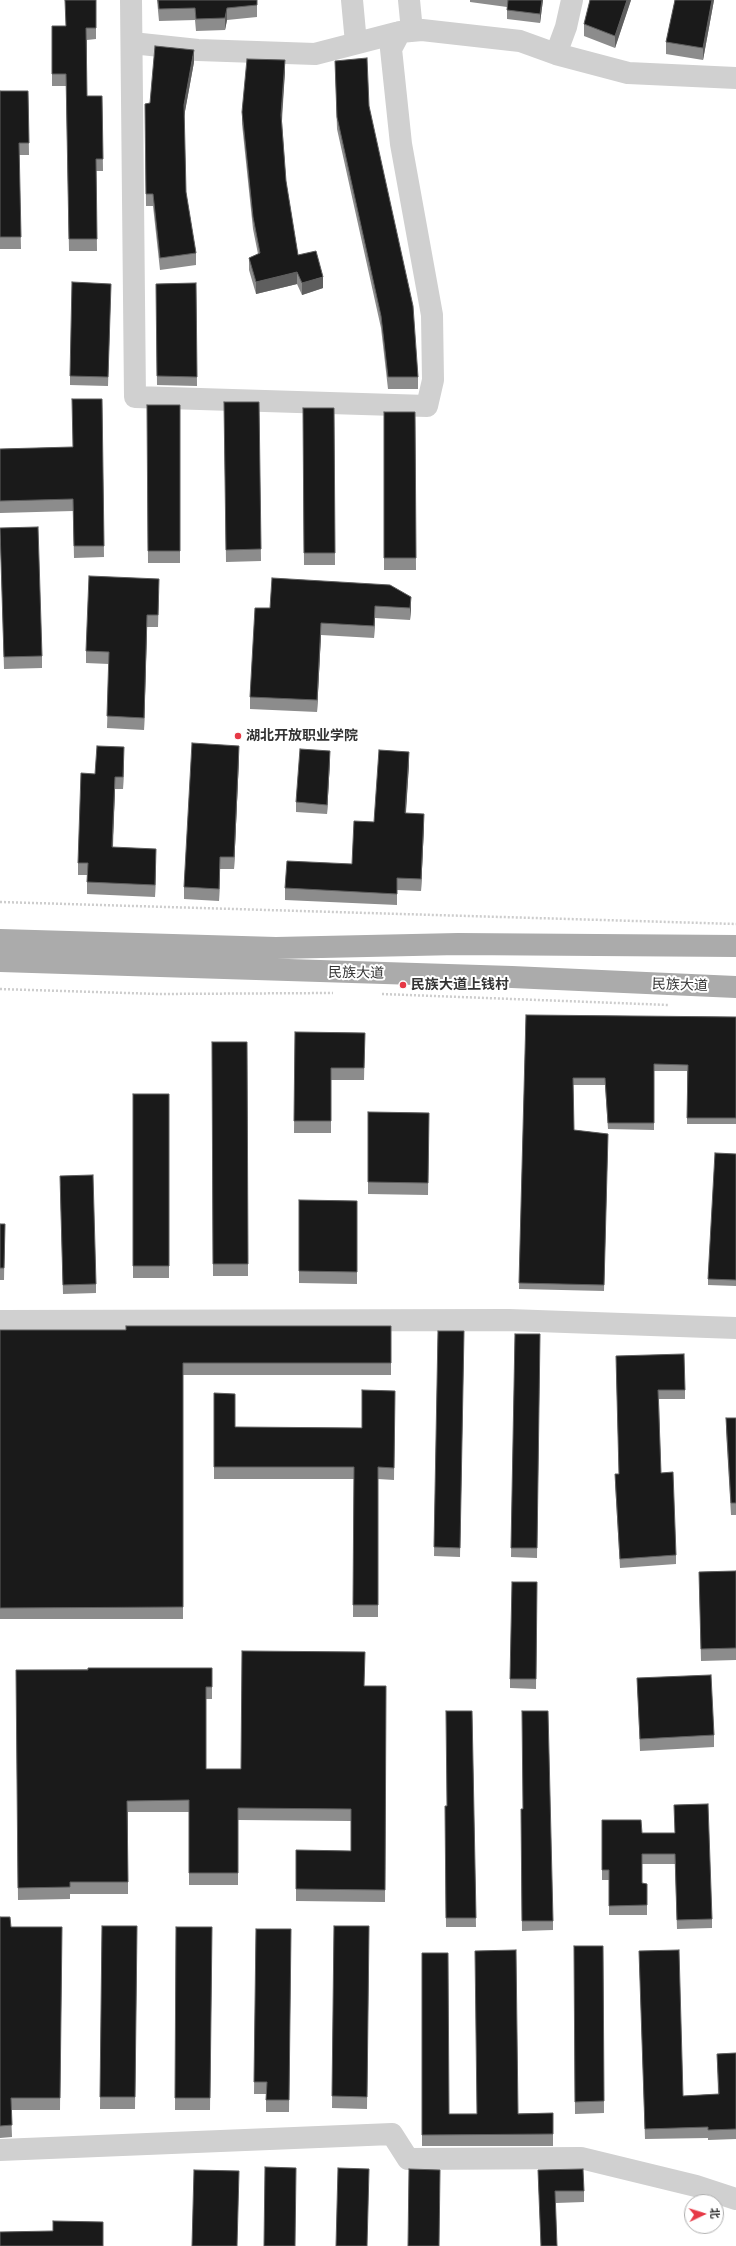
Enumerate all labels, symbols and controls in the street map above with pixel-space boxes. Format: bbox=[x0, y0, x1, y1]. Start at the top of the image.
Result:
place label: 湖北开放职业学院 bbox=[246, 728, 358, 744]
marker: 湖北开放职业学院 bbox=[233, 731, 243, 741]
street label: 民族大道 bbox=[328, 964, 384, 982]
street label: 民族大道 bbox=[652, 976, 708, 994]
place label: 民族大道上钱村 bbox=[411, 977, 509, 993]
marker: 民族大道上钱村 bbox=[398, 980, 408, 990]
north arrow bbox=[684, 2194, 724, 2234]
text: 北 bbox=[708, 2207, 722, 2219]

